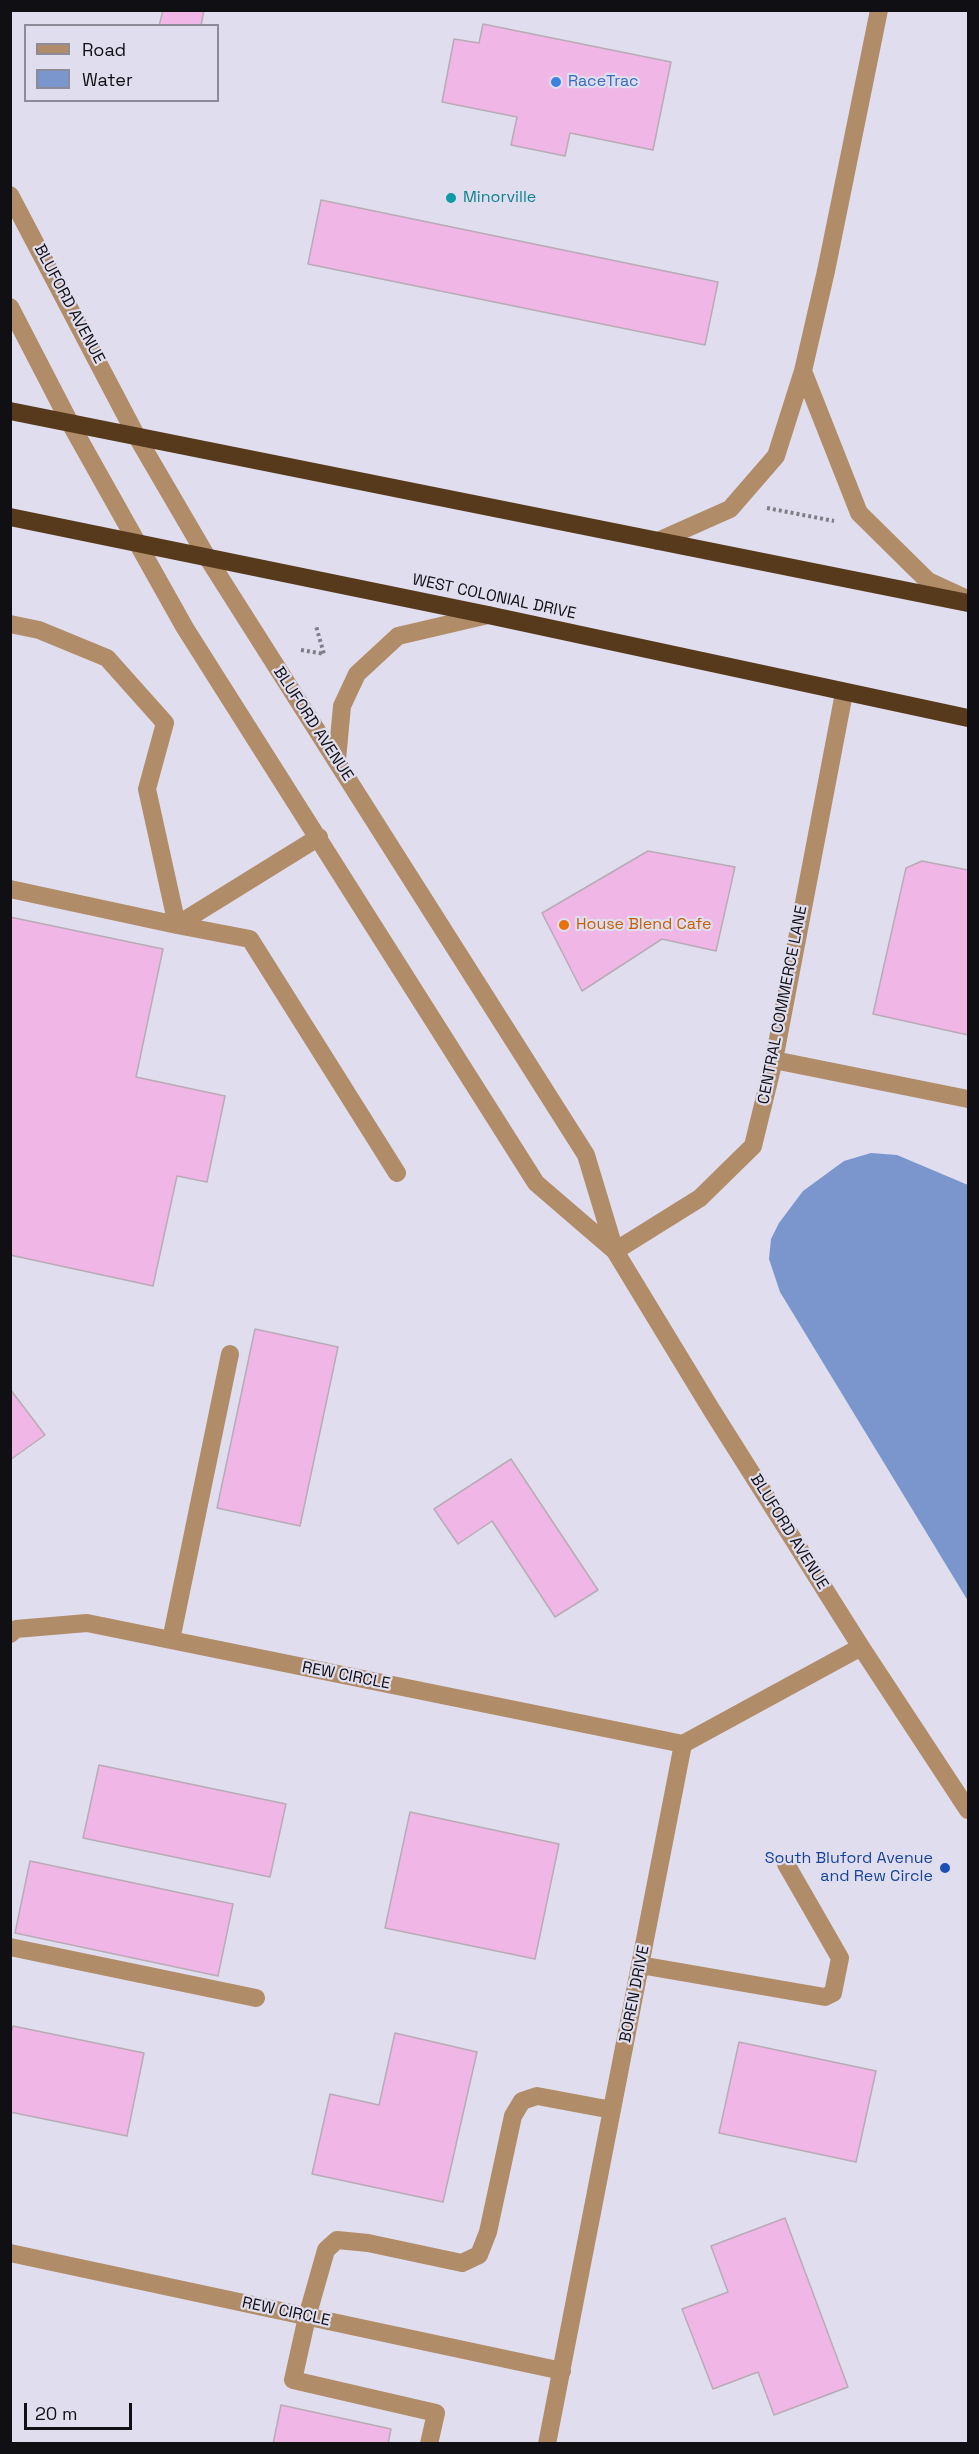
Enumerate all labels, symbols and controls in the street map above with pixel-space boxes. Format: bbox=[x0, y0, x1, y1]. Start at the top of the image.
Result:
legend bbox=[24, 24, 219, 102]
text: Road bbox=[82, 38, 126, 61]
text: Water bbox=[82, 68, 133, 91]
place label: RaceTrac bbox=[568, 72, 639, 92]
marker: RaceTrac bbox=[549, 75, 563, 89]
place label: Minorville bbox=[463, 188, 536, 208]
marker: Minorville bbox=[444, 191, 458, 205]
street label: BLUFORD AVENUE bbox=[29, 241, 109, 367]
street label: WEST COLONIAL DRIVE bbox=[410, 570, 578, 624]
street label: BLUFORD AVENUE bbox=[269, 663, 357, 785]
street label: CENTRAL COMMERCE LANE bbox=[754, 904, 812, 1106]
place label: House Blend Cafe bbox=[576, 915, 712, 935]
marker: House Blend Cafe bbox=[557, 918, 571, 932]
street label: BLUFORD AVENUE bbox=[746, 1471, 832, 1593]
street label: REW CIRCLE bbox=[300, 1658, 392, 1694]
place label: South Bluford Avenue and Rew Circle bbox=[765, 1849, 933, 1887]
marker: South Bluford Avenue and Rew Circle bbox=[938, 1861, 952, 1875]
street label: BOREN DRIVE bbox=[616, 1944, 654, 2044]
street label: REW CIRCLE bbox=[240, 2293, 332, 2331]
scale bar bbox=[27, 2391, 135, 2429]
text: 20 m bbox=[35, 2402, 78, 2425]

